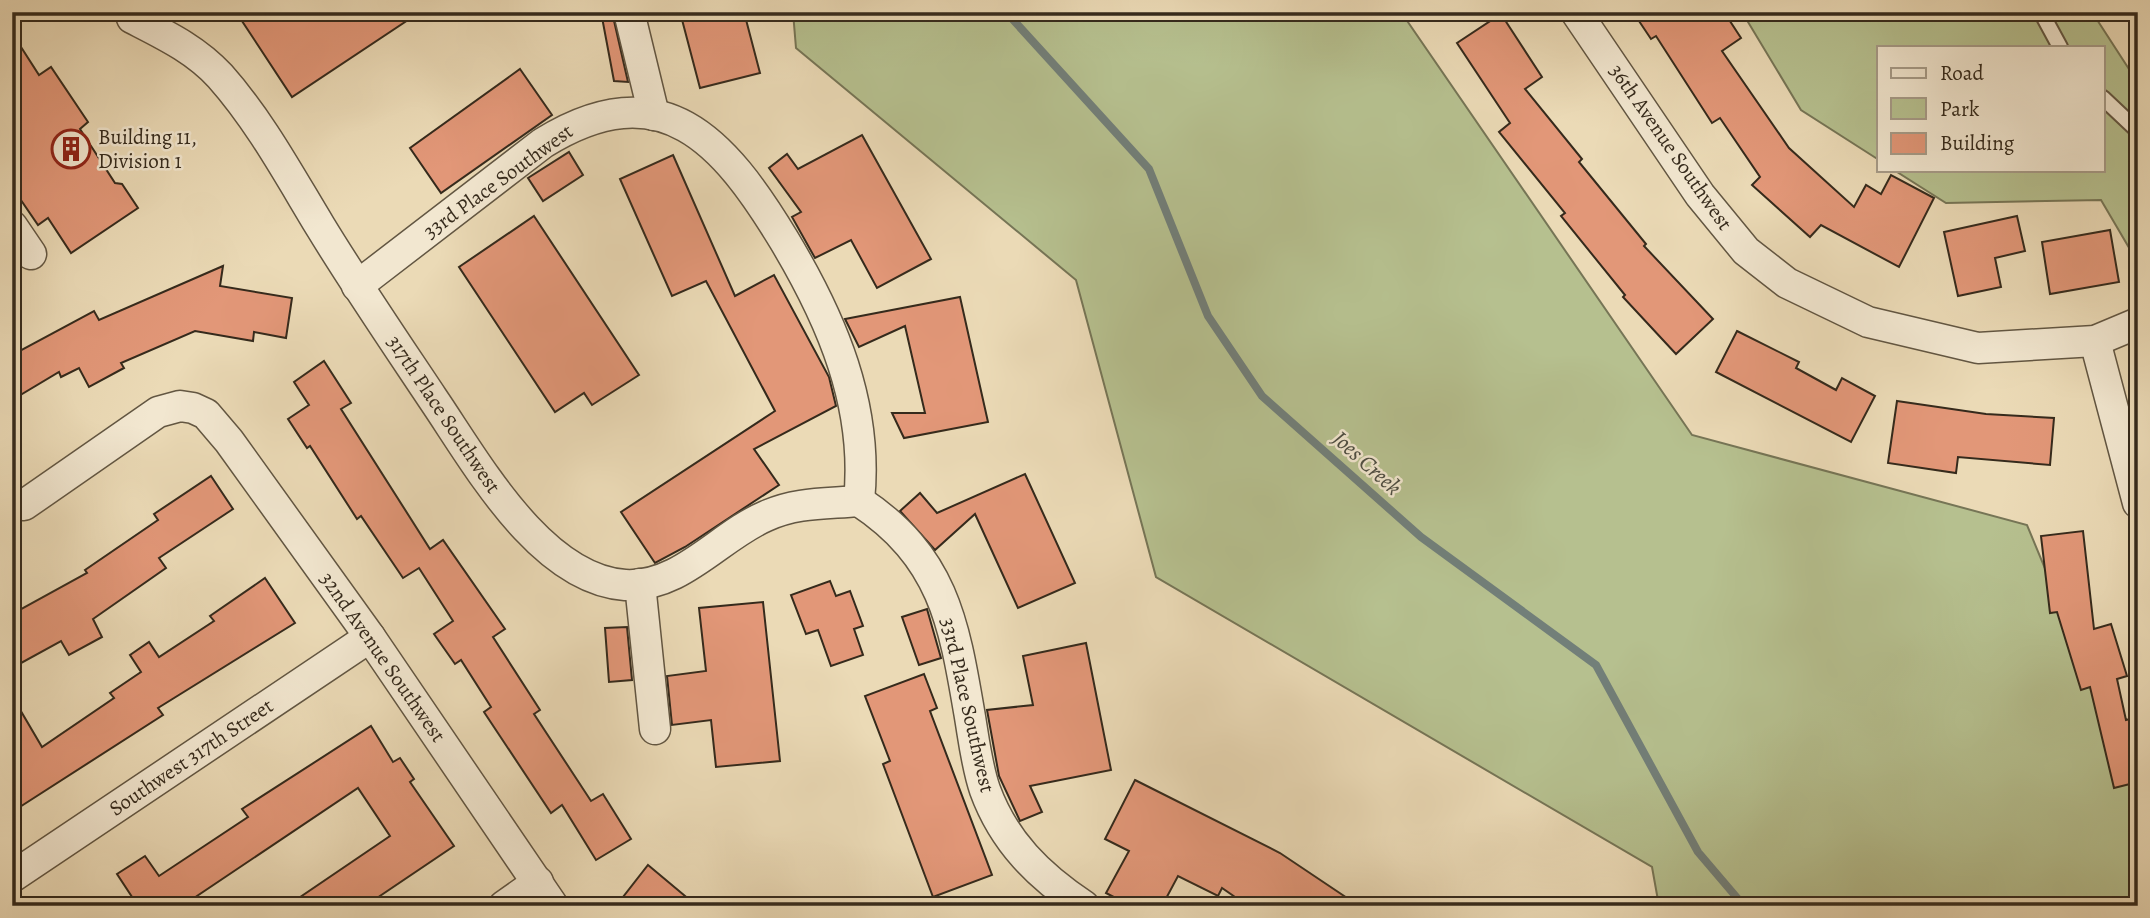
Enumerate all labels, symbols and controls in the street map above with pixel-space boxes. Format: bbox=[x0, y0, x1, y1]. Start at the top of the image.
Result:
legend bbox=[1877, 46, 2104, 172]
street label: 36th Avenue Southwest bbox=[1603, 58, 1739, 236]
text: Road bbox=[1940, 59, 1984, 87]
text: Park bbox=[1940, 95, 1980, 123]
street label: 33rd Place Southwest bbox=[417, 117, 579, 245]
place label: Building 11, Division 1 bbox=[98, 123, 197, 175]
building icon: Building 11, Division 1 bbox=[50, 128, 92, 170]
text: Building bbox=[1940, 129, 2015, 157]
street label: 317th Place Southwest bbox=[381, 329, 507, 499]
water label: Joes Creek bbox=[1325, 423, 1408, 502]
street label: 32nd Avenue Southwest bbox=[314, 566, 452, 748]
street label: 33rd Place Southwest bbox=[934, 615, 1002, 795]
street label: Southwest 317th Street bbox=[103, 692, 279, 822]

